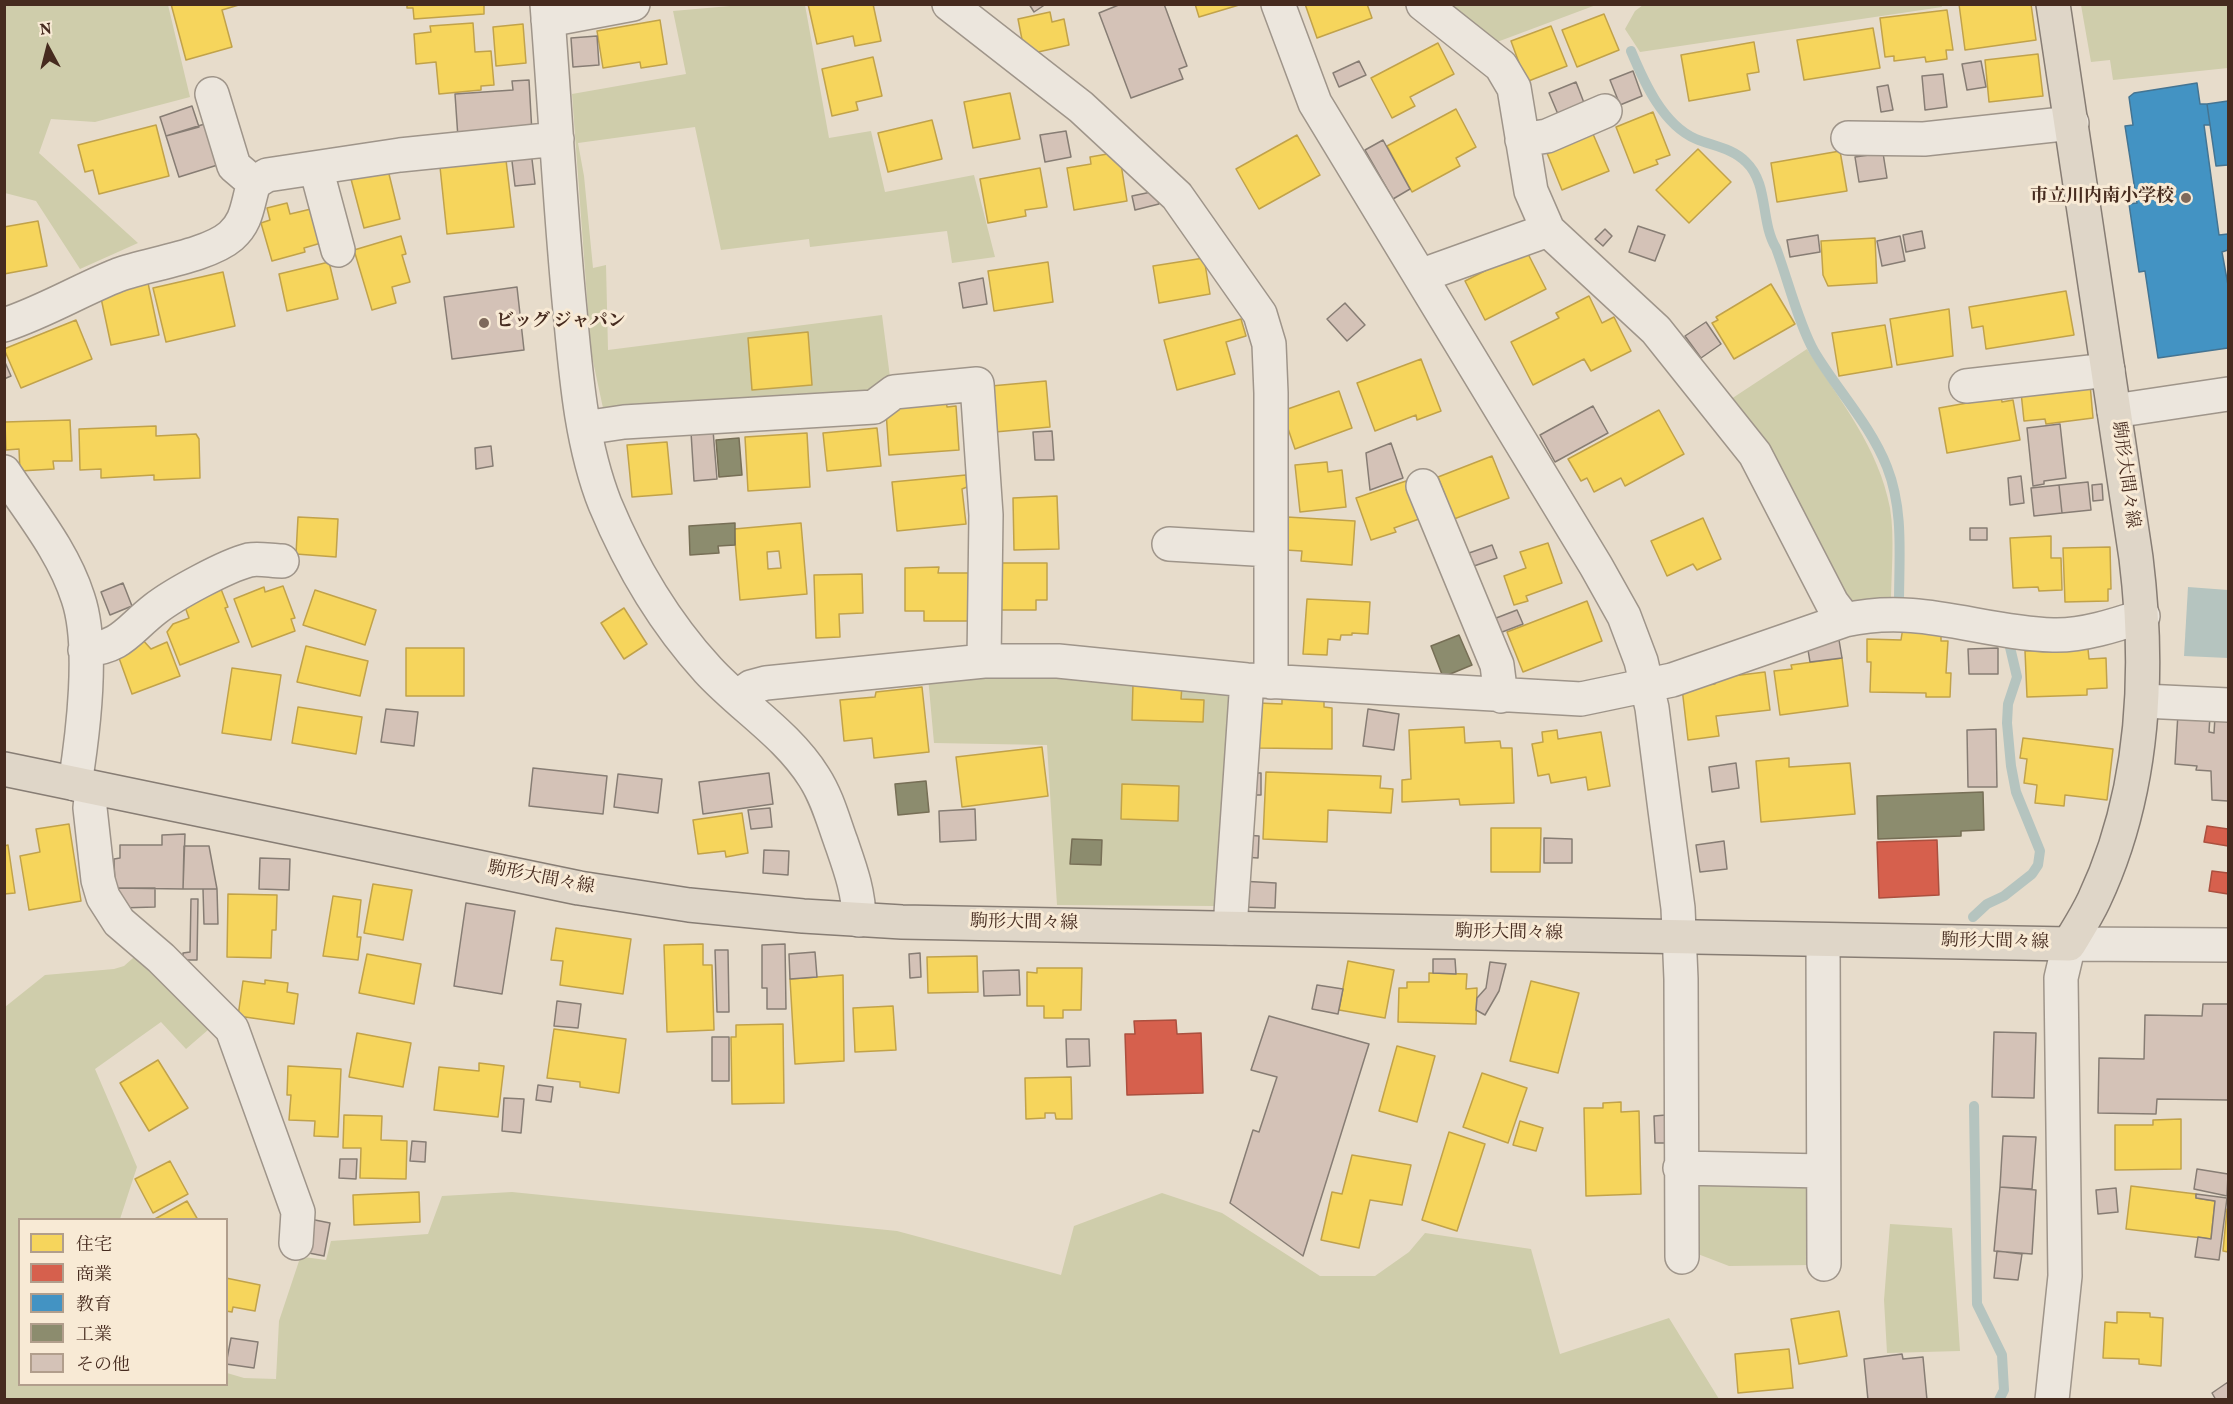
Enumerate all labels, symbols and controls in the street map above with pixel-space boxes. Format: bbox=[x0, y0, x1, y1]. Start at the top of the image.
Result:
north arrow bbox=[18, 18, 78, 78]
text: N bbox=[39, 19, 53, 42]
place label: 市立川内南小学校 bbox=[2030, 187, 2174, 209]
marker: 市立川内南小学校 bbox=[2179, 191, 2193, 205]
place label: ビッグ ジャパン bbox=[496, 312, 626, 334]
marker: ビッグ ジャパン bbox=[477, 316, 491, 330]
street label: 駒形大間々線 bbox=[2106, 420, 2142, 530]
street label: 駒形大間々線 bbox=[486, 858, 596, 900]
street label: 駒形大間々線 bbox=[970, 912, 1078, 936]
street label: 駒形大間々線 bbox=[1455, 922, 1563, 946]
street label: 駒形大間々線 bbox=[1941, 931, 2049, 955]
legend bbox=[18, 1218, 228, 1386]
text: 住宅 bbox=[76, 1233, 112, 1258]
text: 商業 bbox=[76, 1263, 112, 1288]
text: 教育 bbox=[76, 1293, 112, 1318]
text: 工業 bbox=[76, 1323, 112, 1348]
text: その他 bbox=[76, 1353, 130, 1378]

